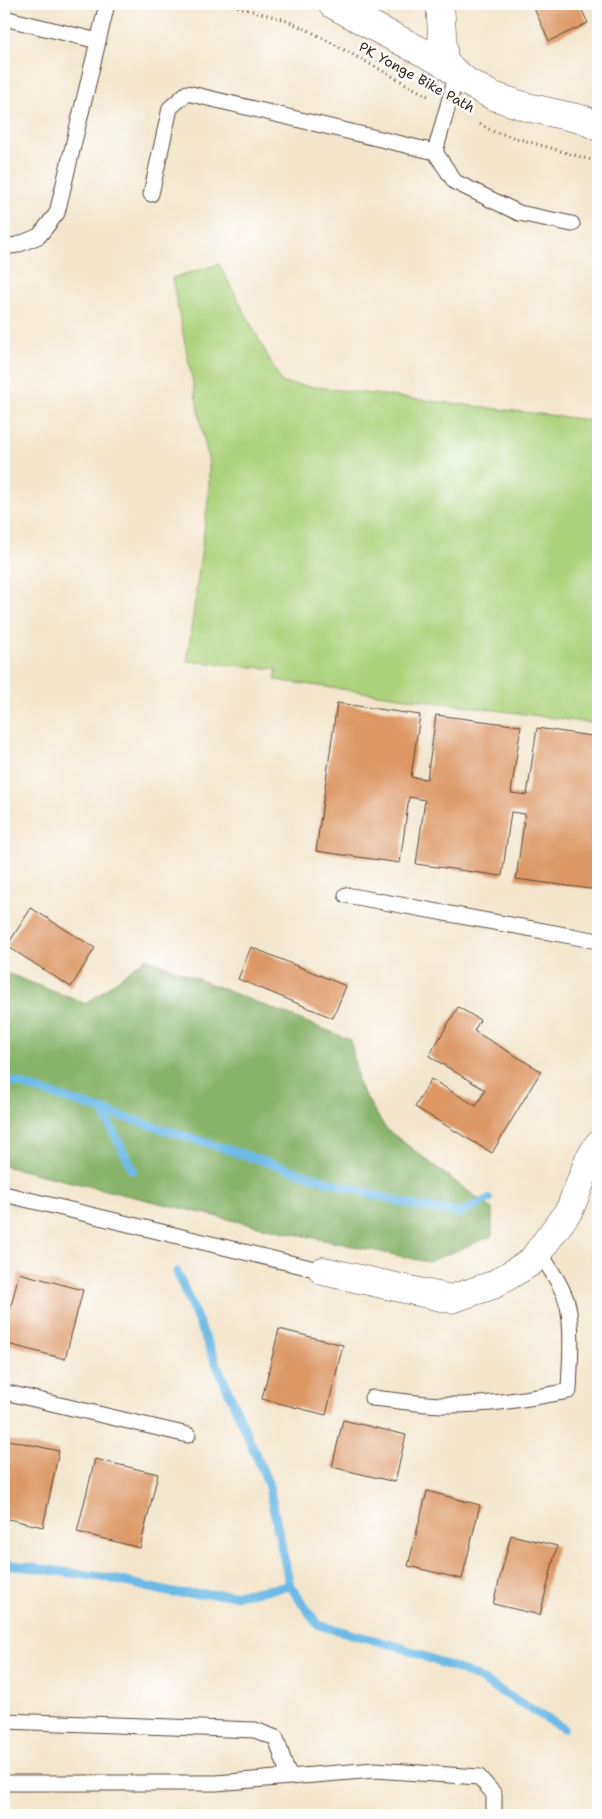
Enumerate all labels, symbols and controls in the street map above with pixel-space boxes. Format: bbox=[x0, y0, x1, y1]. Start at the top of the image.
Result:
street label: PK Yonge Bike Path bbox=[356, 38, 478, 116]

